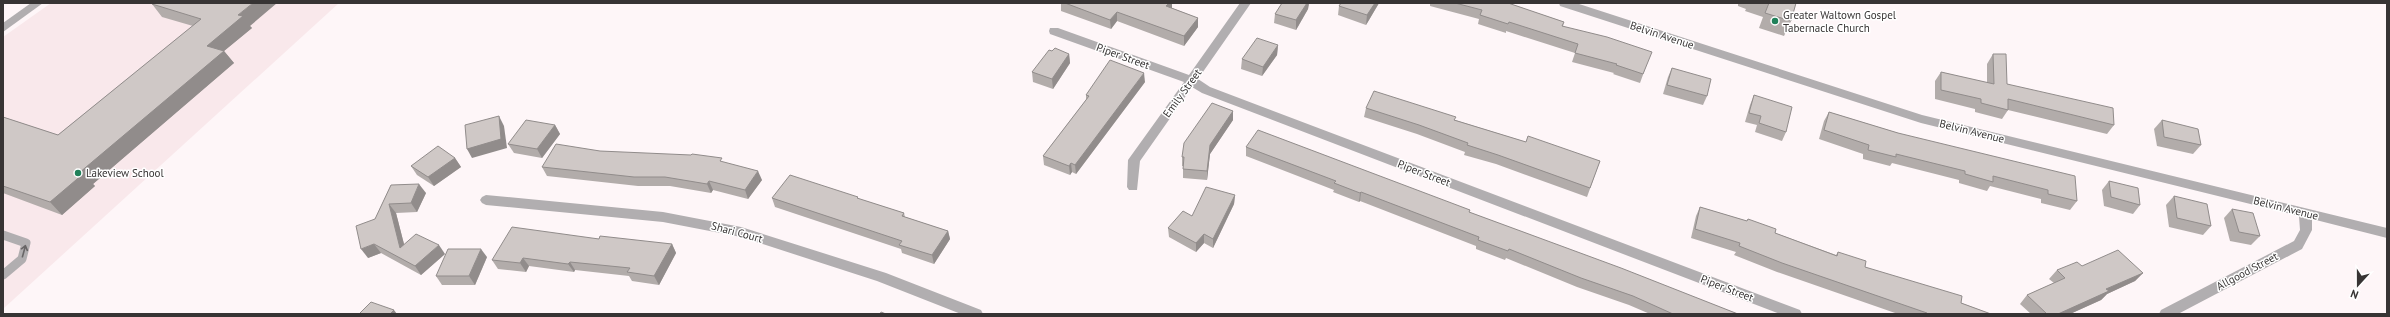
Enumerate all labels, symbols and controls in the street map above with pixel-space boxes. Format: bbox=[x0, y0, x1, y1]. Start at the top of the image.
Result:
place label: Greater Waltown Gospel Tabernacle Church bbox=[1783, 8, 1897, 35]
marker: Greater Waltown Gospel Tabernacle Church bbox=[1770, 16, 1780, 26]
street label: Belvin Avenue bbox=[1628, 18, 1696, 52]
street label: Piper Street bbox=[1095, 40, 1152, 72]
street label: Emily Street bbox=[1160, 66, 1204, 120]
street label: Belvin Avenue bbox=[1938, 116, 2006, 146]
street label: Piper Street bbox=[1396, 157, 1453, 190]
place label: Lakeview School bbox=[86, 166, 164, 180]
marker: Lakeview School bbox=[73, 168, 83, 178]
street label: Belvin Avenue bbox=[2252, 193, 2320, 223]
street label: Shari Court bbox=[710, 218, 764, 246]
one-way arrow bbox=[21, 245, 28, 258]
street label: Allgood Street bbox=[2214, 249, 2280, 293]
north arrow bbox=[2338, 265, 2378, 305]
street label: Piper Street bbox=[1699, 272, 1756, 305]
text: N bbox=[2349, 287, 2360, 302]

